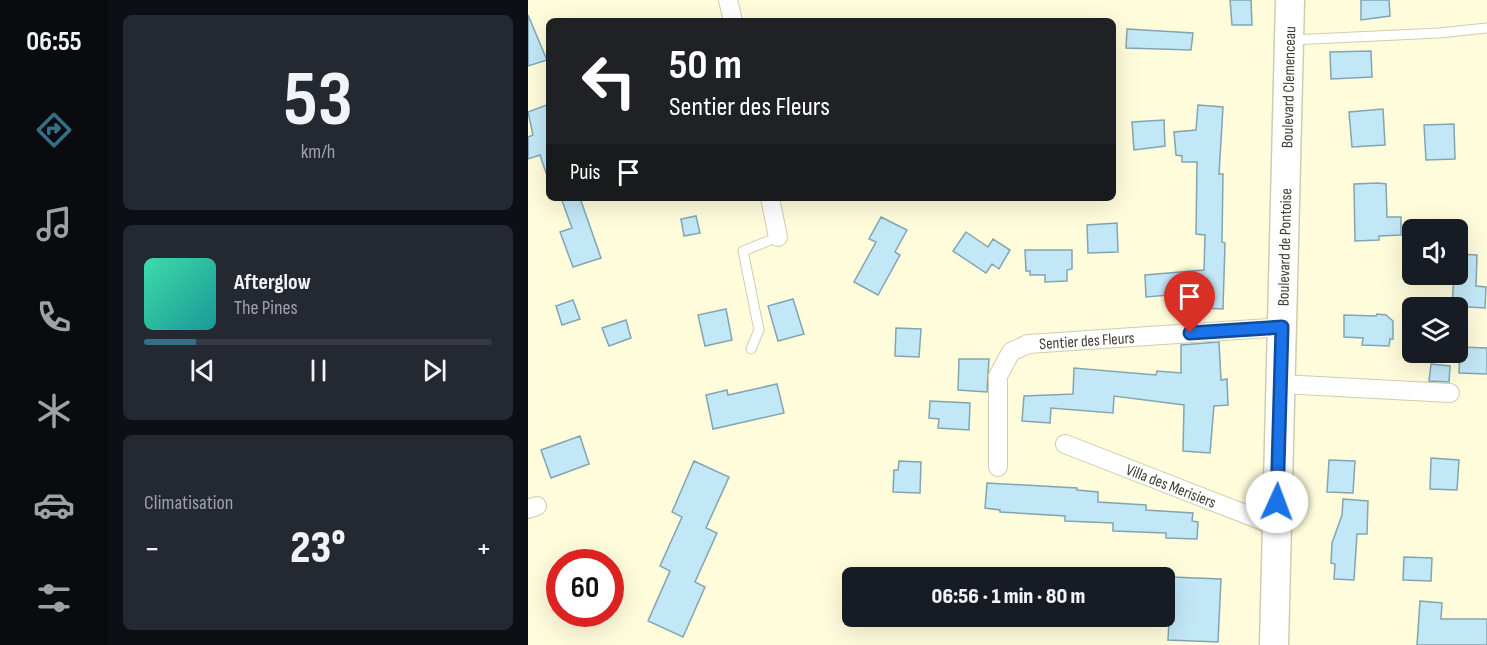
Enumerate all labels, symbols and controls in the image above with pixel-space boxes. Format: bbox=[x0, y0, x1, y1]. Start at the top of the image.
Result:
text: 06:55 bbox=[26, 26, 82, 58]
street label: Boulevard Clemenceau bbox=[1278, 26, 1300, 148]
text: 50 m bbox=[669, 40, 742, 91]
icon: left bbox=[570, 42, 648, 120]
text: 53 bbox=[283, 54, 353, 147]
text: Sentier des Fleurs bbox=[669, 91, 830, 123]
icon: directions bbox=[33, 109, 75, 151]
text: km/h bbox=[301, 140, 335, 164]
icon: arrive bbox=[612, 156, 645, 189]
text: Puis bbox=[570, 159, 600, 186]
street label: Boulevard de Pontoise bbox=[1274, 188, 1296, 306]
icon: music bbox=[33, 203, 75, 245]
map controls bbox=[1402, 219, 1468, 363]
button: sound bbox=[1402, 219, 1468, 285]
text: Afterglow bbox=[234, 269, 311, 296]
pin bbox=[1164, 271, 1215, 333]
icon: arrive bbox=[1173, 280, 1206, 313]
icon: phone bbox=[33, 296, 75, 338]
text: The Pines bbox=[234, 296, 298, 320]
button: layers bbox=[1402, 297, 1468, 363]
street label: Sentier des Fleurs bbox=[1039, 329, 1135, 354]
icon: previous bbox=[186, 354, 219, 387]
icon: pause bbox=[302, 354, 335, 387]
icon: next bbox=[418, 354, 451, 387]
icon: climate bbox=[33, 390, 75, 432]
street label: Villa des Merisiers bbox=[1123, 461, 1219, 513]
position arrow bbox=[1245, 470, 1309, 534]
icon: car bbox=[33, 484, 75, 526]
text: Climatisation bbox=[144, 491, 233, 515]
text: 23° bbox=[290, 521, 346, 576]
text: − bbox=[144, 529, 160, 569]
text: + bbox=[476, 529, 492, 569]
speed limit sign: 60 bbox=[546, 549, 624, 627]
icon: filters bbox=[33, 577, 75, 619]
text: 06:56 · 1 min · 80 m bbox=[932, 583, 1085, 610]

